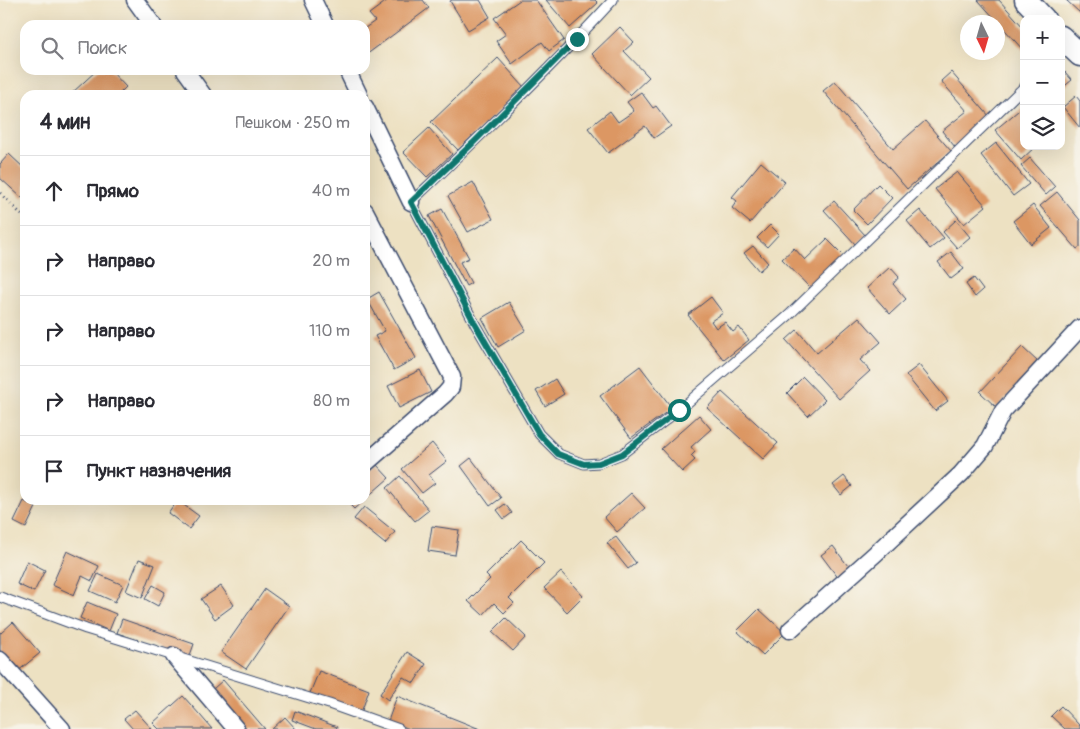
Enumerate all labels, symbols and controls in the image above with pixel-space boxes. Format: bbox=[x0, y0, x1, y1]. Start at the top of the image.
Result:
north arrow bbox=[960, 15, 1005, 60]
map controls bbox=[1020, 15, 1065, 150]
button: + bbox=[1020, 15, 1065, 60]
search box bbox=[20, 20, 370, 75]
route end bbox=[566, 28, 589, 51]
icon: search bbox=[38, 34, 66, 62]
text: Поиск bbox=[78, 36, 128, 60]
button: − bbox=[1020, 60, 1065, 105]
button: layers bbox=[1020, 105, 1065, 150]
text: 4 мин bbox=[40, 109, 90, 136]
text: Пешком · 250 m bbox=[235, 113, 350, 133]
icon: ahead bbox=[40, 177, 68, 205]
text: Прямо bbox=[87, 179, 139, 203]
text: 40 m bbox=[312, 181, 350, 201]
icon: right bbox=[40, 247, 68, 275]
text: Направо bbox=[87, 249, 155, 273]
text: 20 m bbox=[312, 251, 350, 271]
icon: right bbox=[40, 317, 68, 345]
text: Направо bbox=[87, 319, 155, 343]
text: 110 m bbox=[309, 321, 350, 341]
icon: right bbox=[40, 387, 68, 415]
text: Направо bbox=[87, 389, 155, 413]
text: 80 m bbox=[313, 391, 350, 411]
route start bbox=[668, 399, 691, 422]
icon: arrive bbox=[40, 457, 68, 485]
text: Пункт назначения bbox=[87, 459, 231, 483]

